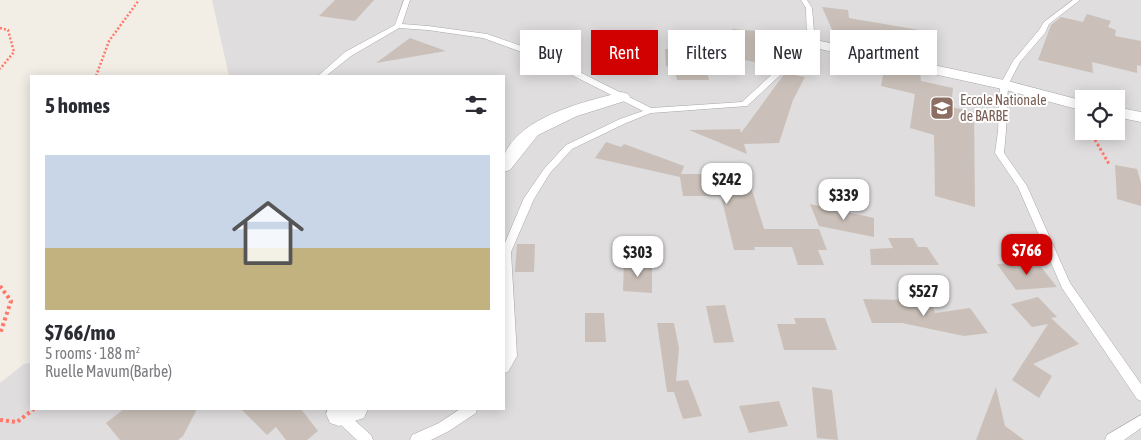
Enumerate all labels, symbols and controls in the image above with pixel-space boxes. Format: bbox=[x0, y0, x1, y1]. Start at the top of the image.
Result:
chip: Buy bbox=[520, 30, 581, 75]
chip: Rent bbox=[591, 30, 658, 75]
chip: Filters bbox=[668, 30, 745, 75]
chip: New bbox=[755, 30, 820, 75]
chip: Apartment bbox=[830, 30, 937, 75]
map controls bbox=[1075, 90, 1125, 140]
button: locate bbox=[1075, 90, 1125, 140]
icon: filters bbox=[462, 91, 490, 119]
place label: Eccole Nationale de BARBE bbox=[960, 92, 1047, 124]
text: 5 homes bbox=[45, 93, 110, 117]
school or university icon: Eccole Nationale de BARBE bbox=[929, 95, 955, 121]
pin: $242 bbox=[697, 162, 757, 205]
text: $242 bbox=[712, 170, 742, 188]
pin: $339 bbox=[814, 178, 874, 221]
text: $339 bbox=[829, 186, 859, 204]
icon: home bbox=[223, 188, 313, 278]
pin: $766 bbox=[997, 234, 1057, 276]
pin: $303 bbox=[608, 236, 668, 278]
text: $766 bbox=[1012, 241, 1042, 259]
text: $303 bbox=[623, 243, 653, 261]
pin: $527 bbox=[894, 274, 954, 317]
text: $527 bbox=[909, 282, 939, 300]
text: $766/mo bbox=[45, 320, 116, 344]
text: 5 rooms · 188 m² bbox=[45, 344, 140, 362]
text: Ruelle Mavum(Barbe) bbox=[45, 362, 172, 380]

